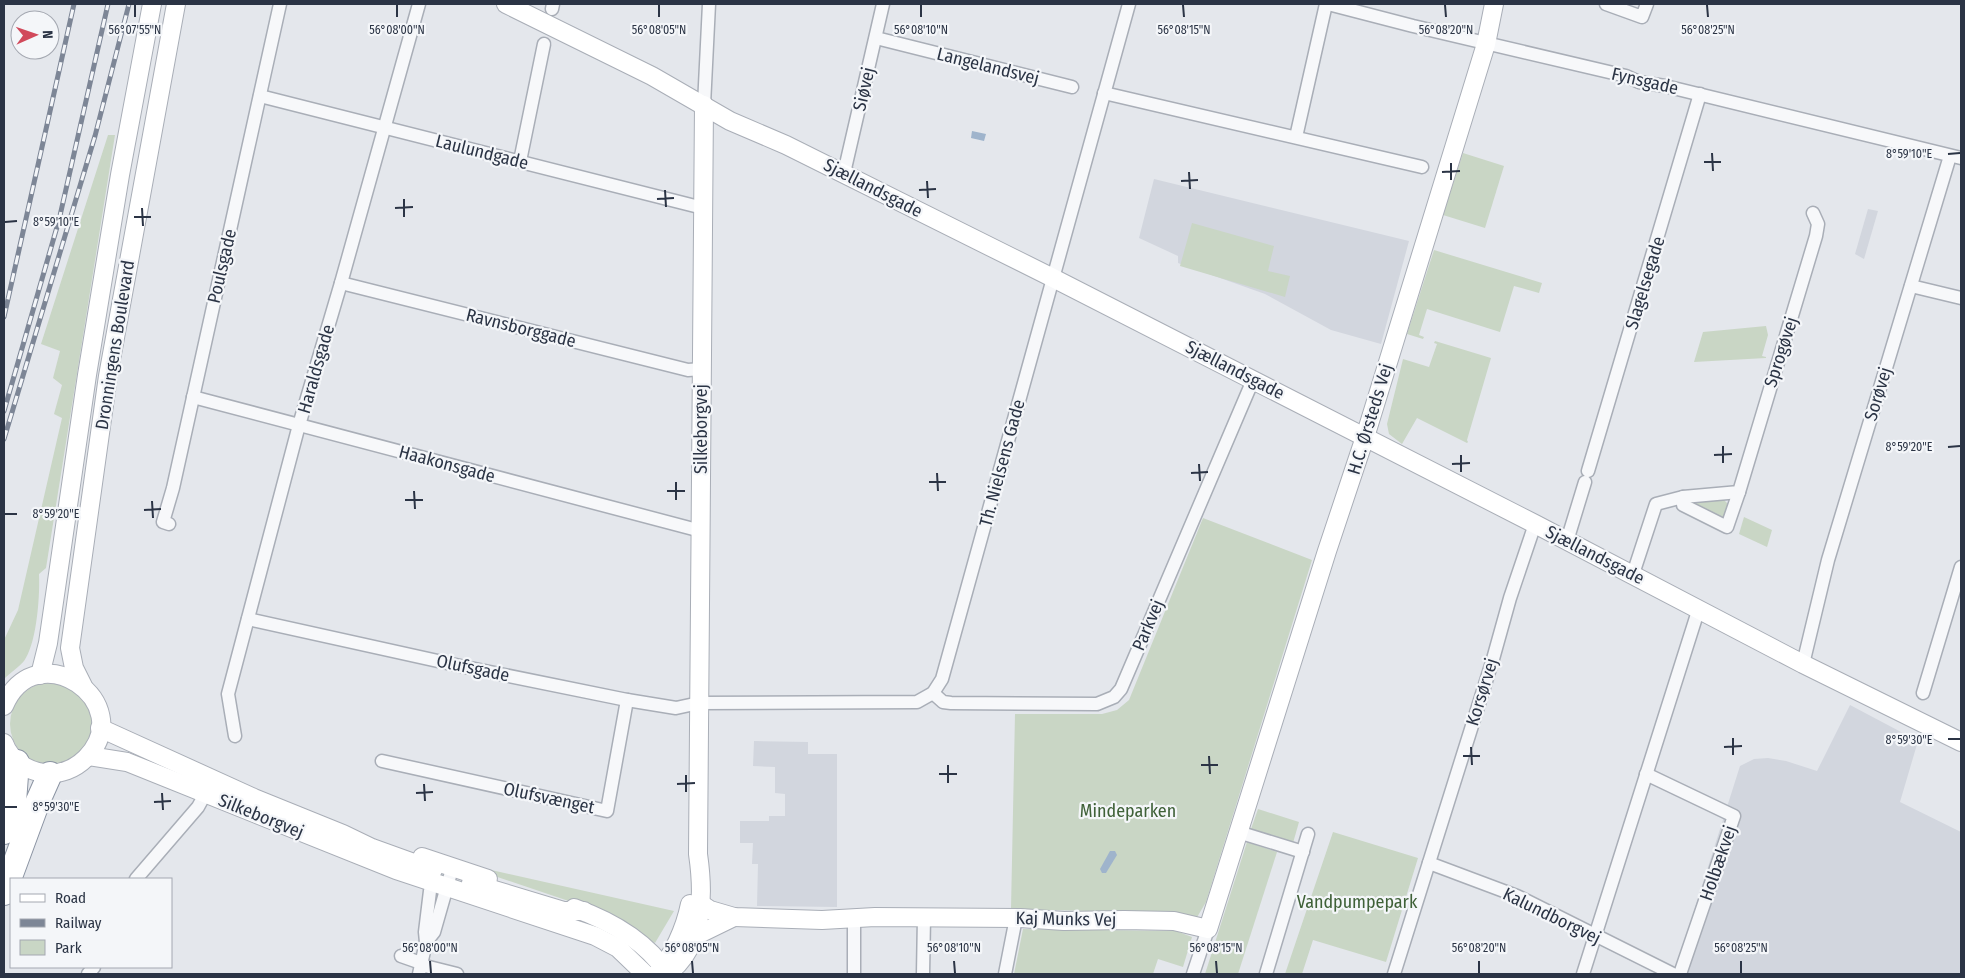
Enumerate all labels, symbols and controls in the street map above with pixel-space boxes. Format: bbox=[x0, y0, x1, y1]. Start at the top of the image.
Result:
north arrow bbox=[10, 10, 60, 60]
text: 56°07'55"N bbox=[109, 23, 161, 37]
text: 56°08'00"N bbox=[369, 23, 425, 37]
text: 56°08'05"N bbox=[632, 23, 686, 37]
text: 56°08'10"N bbox=[894, 23, 948, 37]
text: 56°08'15"N bbox=[1157, 23, 1211, 37]
text: 56°08'20"N bbox=[1419, 23, 1473, 37]
text: 56°08'25"N bbox=[1681, 23, 1735, 37]
text: N bbox=[39, 30, 56, 39]
street label: Langelandsvej bbox=[935, 43, 1041, 89]
street label: Fynsgade bbox=[1609, 63, 1681, 99]
street label: Siøvej bbox=[848, 65, 880, 113]
street label: Laulundgade bbox=[433, 130, 531, 174]
text: 8°59'10"E bbox=[1886, 147, 1932, 161]
street label: Sjællandsgade bbox=[820, 154, 926, 222]
text: 8°59'10"E bbox=[33, 215, 79, 229]
street label: Poulsgade bbox=[203, 227, 241, 305]
street label: Slagelsegade bbox=[1620, 234, 1670, 332]
street label: Dronningens Boulevard bbox=[91, 259, 139, 431]
street label: Ravnsborggade bbox=[464, 304, 578, 352]
street label: Sprogøvej bbox=[1759, 314, 1803, 390]
street label: Haraldsgade bbox=[293, 322, 339, 416]
street label: Sjællandsgade bbox=[1182, 336, 1288, 404]
street label: H.C. Ørsteds Vej bbox=[1343, 361, 1397, 477]
street label: Sorøvej bbox=[1859, 365, 1897, 423]
street label: Silkeborgvej bbox=[690, 384, 712, 474]
street label: Th. Nielsens Gade bbox=[974, 397, 1030, 529]
text: 8°59'20"E bbox=[1886, 440, 1933, 454]
street label: Haakonsgade bbox=[396, 441, 498, 487]
text: 8°59'20"E bbox=[33, 507, 80, 521]
street label: Sjællandsgade bbox=[1542, 521, 1648, 589]
street label: Parkvej bbox=[1127, 596, 1169, 654]
street label: Olufsgade bbox=[434, 650, 512, 686]
street label: Korsørvej bbox=[1461, 656, 1503, 728]
text: 8°59'30"E bbox=[1886, 733, 1933, 747]
street label: Olufsvænget bbox=[502, 778, 597, 818]
street label: Silkeborgvej bbox=[215, 789, 307, 843]
text: 8°59'30"E bbox=[33, 800, 80, 814]
park label: Mindeparken bbox=[1080, 800, 1176, 822]
street label: Holbækvej bbox=[1695, 822, 1741, 904]
legend bbox=[10, 878, 172, 968]
street label: Kalundborgvej bbox=[1499, 883, 1605, 949]
text: Road bbox=[55, 889, 86, 907]
park label: Vandpumpepark bbox=[1297, 891, 1418, 913]
street label: Kaj Munks Vej bbox=[1015, 907, 1117, 931]
text: Railway bbox=[55, 914, 102, 932]
text: Park bbox=[55, 939, 82, 957]
text: 56°08'00"N bbox=[402, 941, 458, 955]
text: 56°08'05"N bbox=[665, 941, 719, 955]
text: 56°08'10"N bbox=[927, 941, 981, 955]
text: 56°08'15"N bbox=[1189, 941, 1243, 955]
text: 56°08'20"N bbox=[1452, 941, 1506, 955]
text: 56°08'25"N bbox=[1714, 941, 1768, 955]

